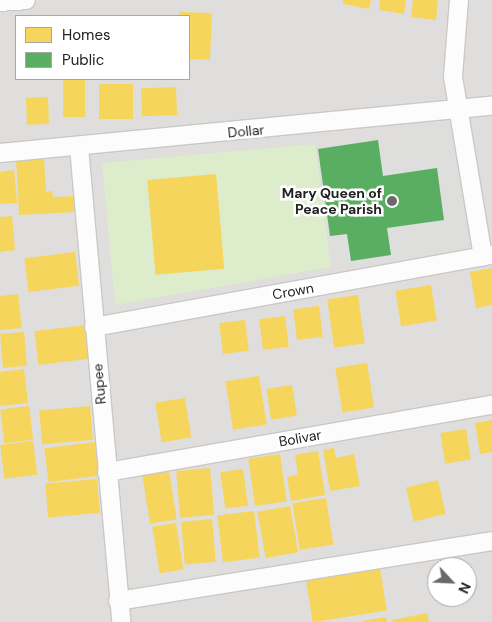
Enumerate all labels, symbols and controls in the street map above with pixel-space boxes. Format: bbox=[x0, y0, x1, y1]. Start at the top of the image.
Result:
legend bbox=[15, 15, 190, 80]
text: Homes bbox=[62, 25, 111, 45]
text: Public bbox=[62, 50, 104, 70]
street label: Dollar bbox=[227, 121, 265, 141]
place label: Mary Queen of Peace Parish bbox=[282, 185, 382, 218]
marker: Mary Queen of Peace Parish bbox=[386, 195, 398, 207]
street label: Crown bbox=[271, 279, 315, 303]
street label: Rupee bbox=[89, 363, 109, 405]
street label: Bolivar bbox=[277, 426, 323, 450]
north arrow bbox=[427, 557, 477, 607]
text: N bbox=[454, 579, 475, 596]

